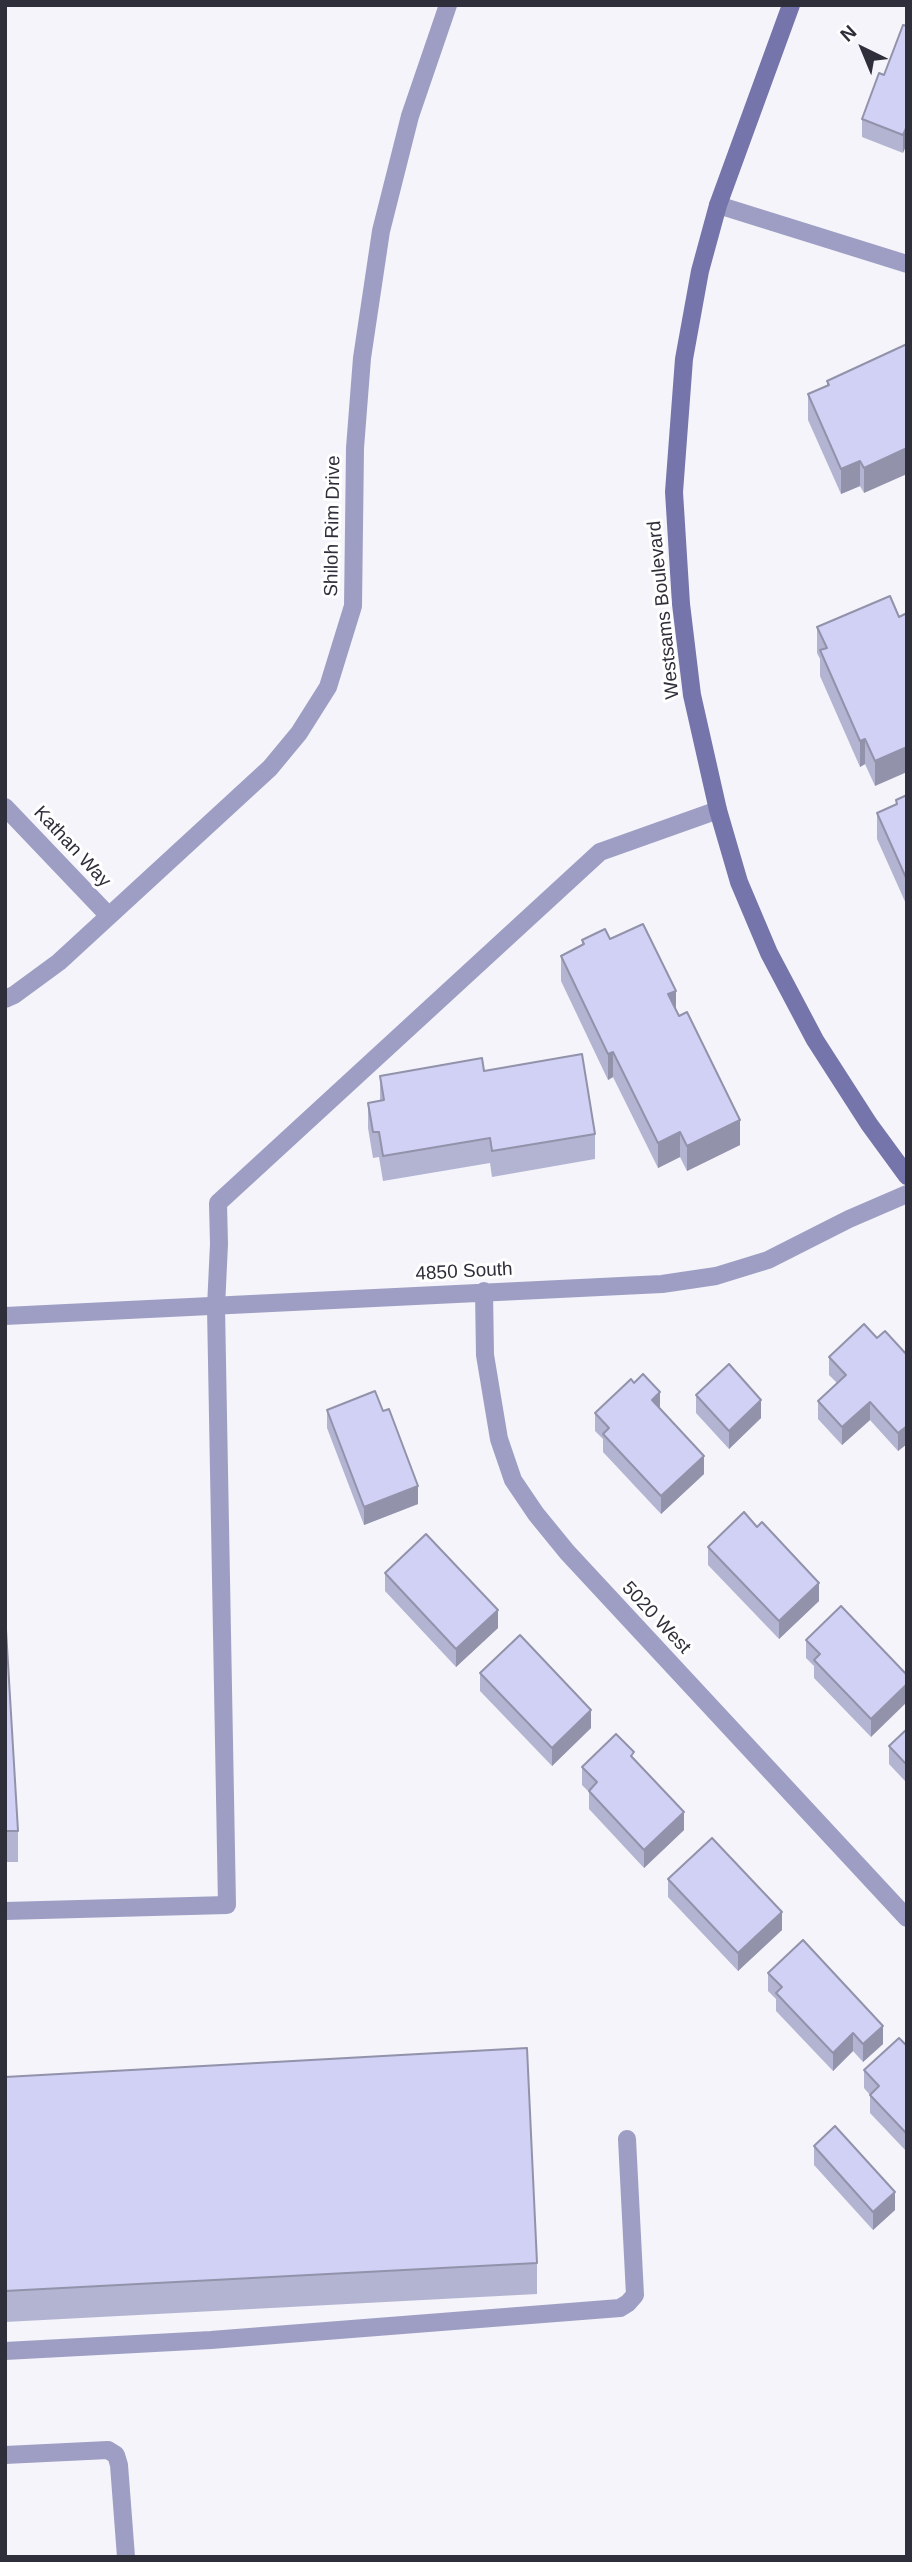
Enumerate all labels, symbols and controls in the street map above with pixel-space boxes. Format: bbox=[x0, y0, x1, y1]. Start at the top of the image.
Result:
north arrow bbox=[828, 14, 898, 84]
text: N bbox=[836, 21, 861, 46]
street label: Shiloh Rim Drive bbox=[320, 455, 346, 597]
street label: Westsams Boulevard bbox=[643, 520, 685, 700]
street label: Kathan Way bbox=[29, 802, 115, 892]
street label: 4850 South bbox=[415, 1258, 513, 1286]
street label: 5020 West bbox=[617, 1577, 695, 1659]

